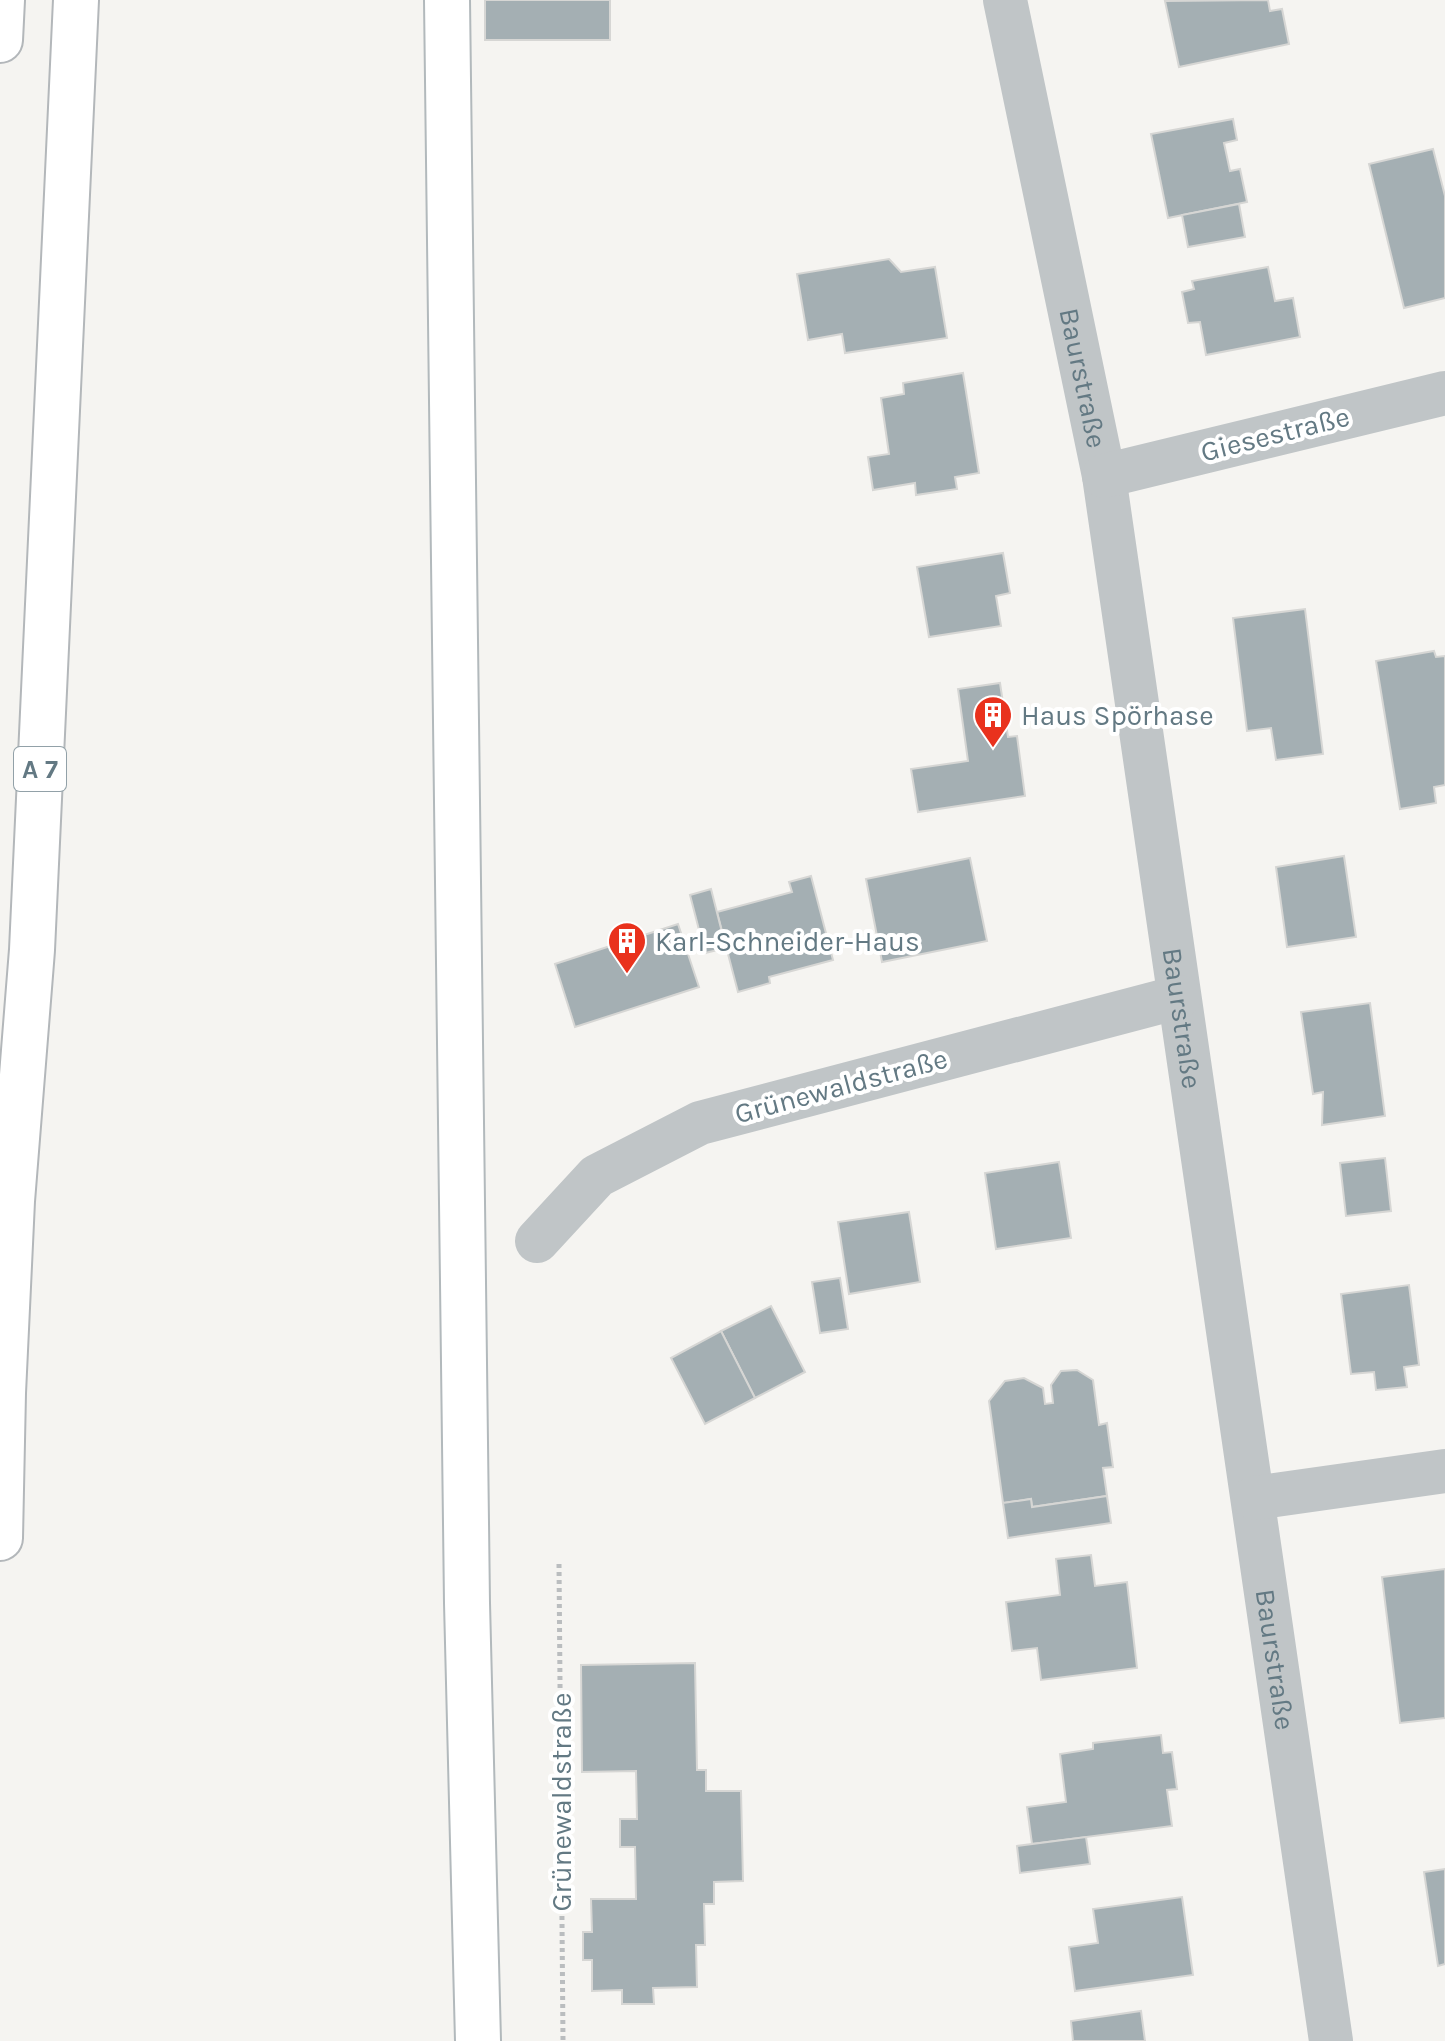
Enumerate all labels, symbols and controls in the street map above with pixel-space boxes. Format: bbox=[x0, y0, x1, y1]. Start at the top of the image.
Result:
street label: Baurstraße bbox=[1053, 305, 1114, 451]
street label: Giesestraße bbox=[1197, 400, 1353, 468]
building icon: Haus Spörhase bbox=[972, 694, 1014, 749]
place label: Haus Spörhase bbox=[1021, 699, 1214, 732]
road number: A 7 bbox=[14, 747, 66, 791]
building icon: Karl-Schneider-Haus bbox=[606, 920, 648, 975]
place label: Karl-Schneider-Haus bbox=[655, 925, 920, 958]
street label: Baurstraße bbox=[1156, 945, 1209, 1091]
street label: Grünewaldstraße bbox=[731, 1042, 951, 1130]
street label: Baurstraße bbox=[1249, 1587, 1302, 1732]
street label: Grünewaldstraße bbox=[545, 1693, 578, 1911]

